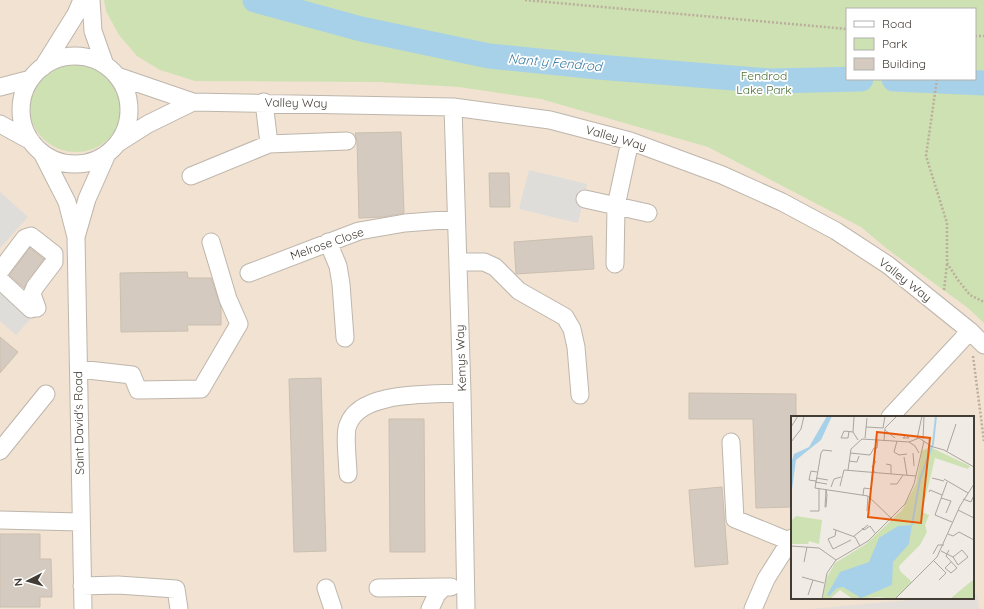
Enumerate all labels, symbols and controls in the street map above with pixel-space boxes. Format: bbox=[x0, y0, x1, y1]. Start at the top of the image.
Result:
legend bbox=[846, 8, 976, 80]
text: Road bbox=[882, 16, 912, 31]
text: Park bbox=[882, 36, 907, 51]
water label: Nant y Fendrod bbox=[507, 50, 605, 74]
text: Building bbox=[882, 56, 926, 71]
park label: Fendrod Lake Park bbox=[736, 68, 792, 97]
street label: Valley Way bbox=[264, 94, 328, 111]
street label: Valley Way bbox=[584, 122, 648, 153]
street label: Melrose Close bbox=[288, 224, 366, 263]
street label: Valley Way bbox=[876, 254, 935, 305]
street label: Kemys Way bbox=[452, 324, 469, 392]
street label: Saint David's Road bbox=[70, 371, 87, 475]
inset map bbox=[791, 416, 974, 599]
north arrow bbox=[8, 561, 48, 601]
text: N bbox=[11, 577, 25, 587]

